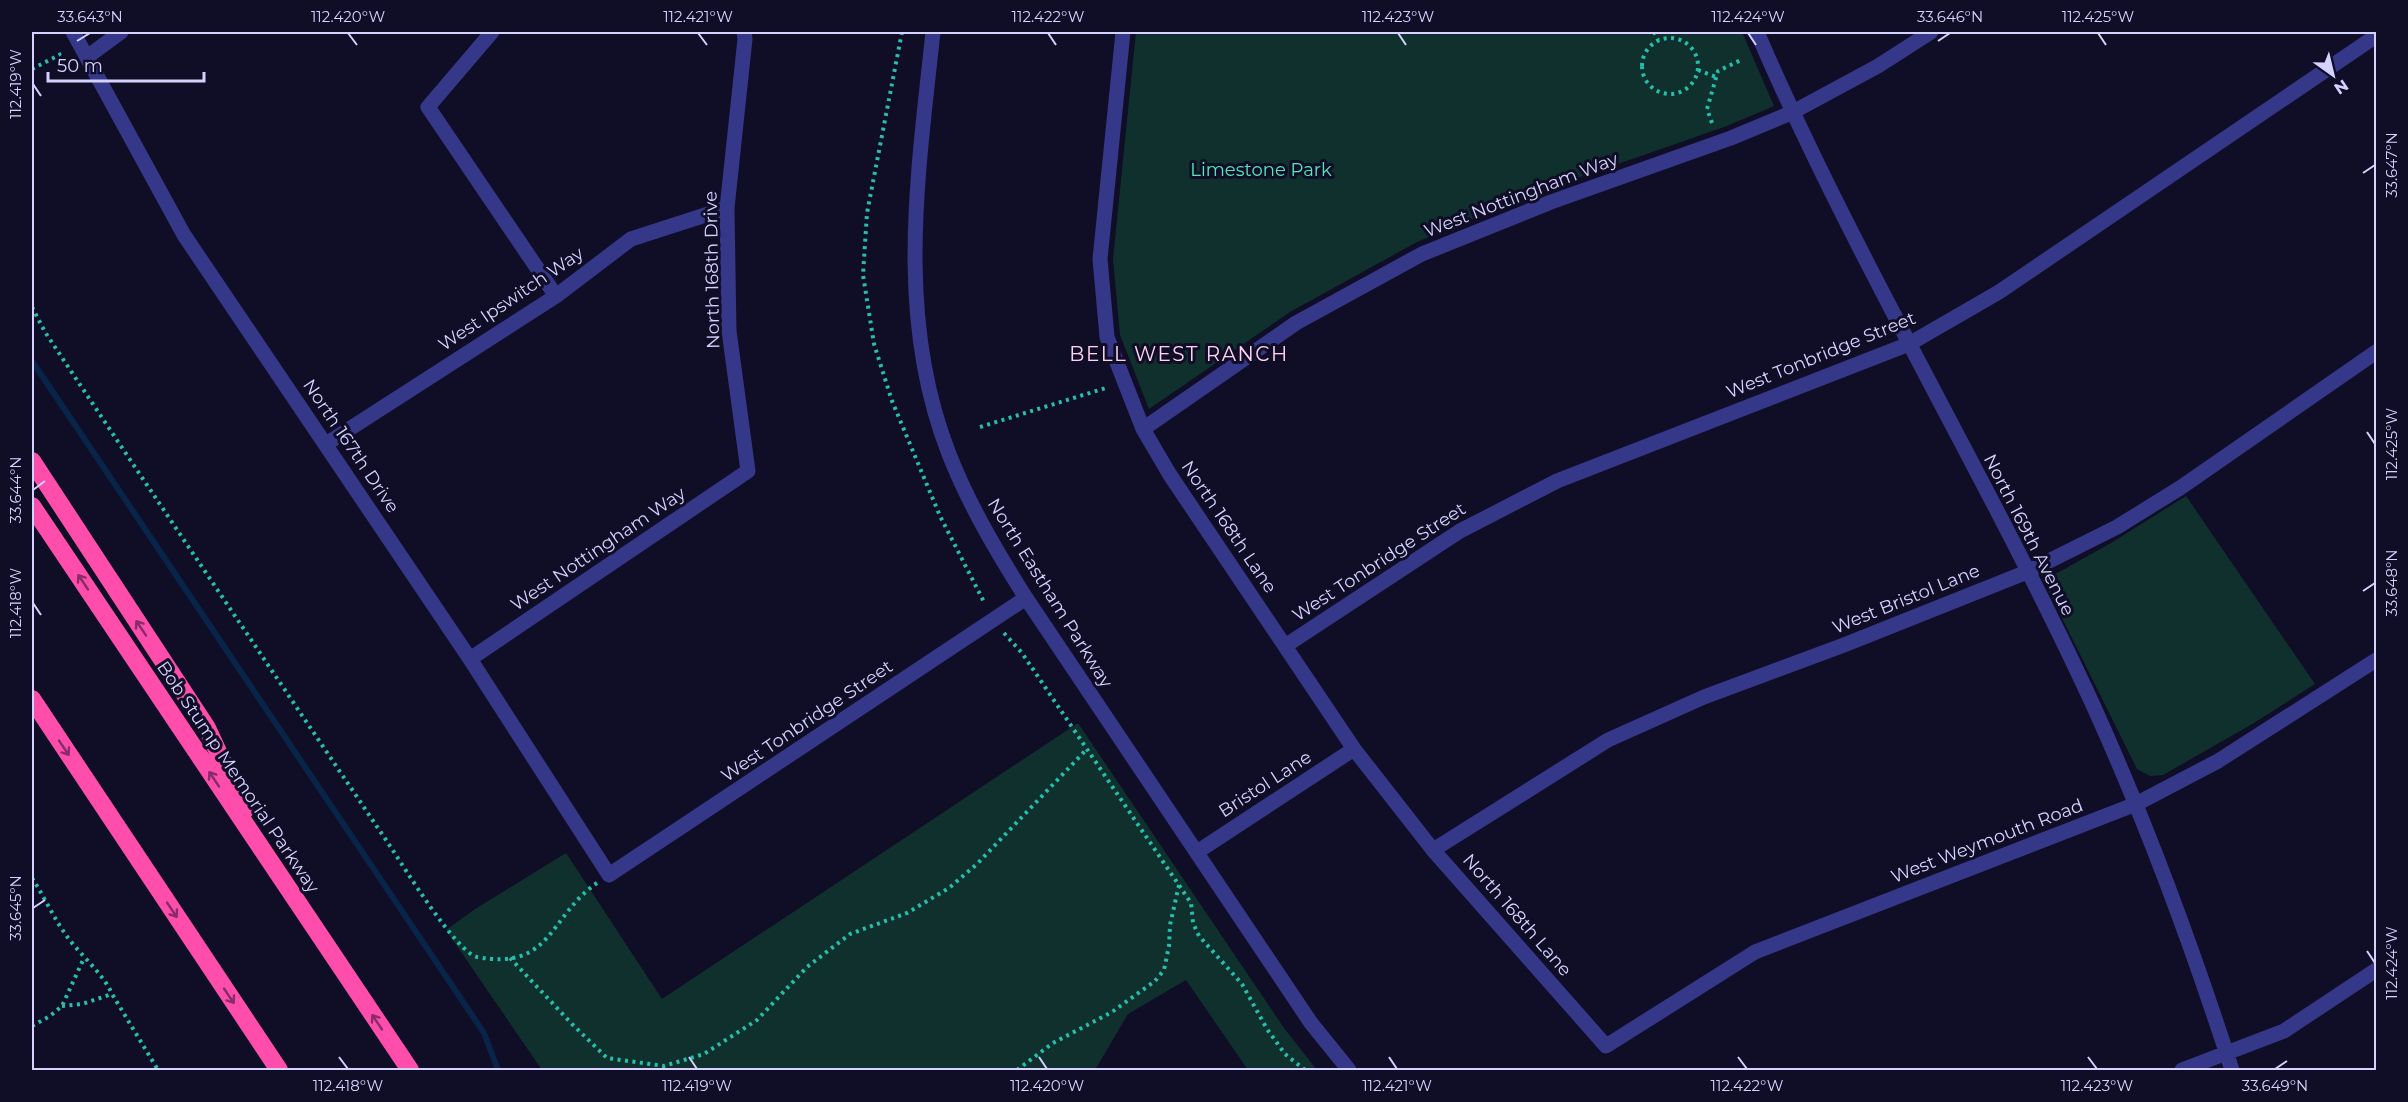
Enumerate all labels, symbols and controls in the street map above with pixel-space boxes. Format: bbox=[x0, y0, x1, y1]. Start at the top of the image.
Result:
text: 33.643°N bbox=[57, 7, 123, 26]
text: 112.420°W bbox=[311, 7, 385, 26]
text: 112.421°W bbox=[663, 7, 733, 26]
text: 112.422°W bbox=[1012, 7, 1085, 26]
text: 112.423°W bbox=[1362, 7, 1435, 26]
text: 112.424°W bbox=[1711, 7, 1785, 26]
text: 33.646°N bbox=[1917, 7, 1983, 26]
text: 112.425°W bbox=[2062, 7, 2135, 26]
scale bar bbox=[48, 45, 204, 83]
north arrow bbox=[2303, 45, 2363, 105]
text: 112.419°W bbox=[6, 49, 25, 119]
text: 50 m bbox=[57, 55, 103, 77]
text: N bbox=[2330, 76, 2352, 99]
text: 33.647°N bbox=[2382, 132, 2401, 198]
street label: West Nottingham Way bbox=[1421, 148, 1621, 242]
park label: Limestone Park bbox=[1190, 159, 1332, 181]
street label: North 168th Drive bbox=[700, 191, 724, 349]
street label: West Ipswitch Way bbox=[434, 242, 588, 356]
street label: West Tonbridge Street bbox=[1723, 307, 1919, 403]
district label: BELL WEST RANCH bbox=[1069, 342, 1289, 366]
street label: North 167th Drive bbox=[298, 375, 404, 517]
text: 112.425°W bbox=[2382, 407, 2401, 480]
street label: North 169th Avenue bbox=[1979, 451, 2079, 620]
text: 33.644°N bbox=[6, 457, 25, 523]
street label: North 168th Lane bbox=[1177, 457, 1282, 598]
street label: West Nottingham Way bbox=[506, 482, 690, 616]
street label: North Eastham Parkway bbox=[983, 494, 1117, 692]
street label: West Tonbridge Street bbox=[1288, 498, 1470, 626]
text: 33.648°N bbox=[2382, 549, 2401, 617]
street label: West Bristol Lane bbox=[1829, 559, 1983, 639]
text: 112.418°W bbox=[6, 567, 25, 638]
one-way arrow bbox=[77, 575, 89, 591]
one-way arrow bbox=[135, 621, 147, 637]
street label: West Tonbridge Street bbox=[717, 655, 897, 787]
street label: Bob Stump Memorial Parkway bbox=[152, 657, 324, 897]
one-way arrow bbox=[58, 739, 70, 755]
street label: Bristol Lane bbox=[1214, 746, 1316, 822]
one-way arrow bbox=[208, 772, 220, 788]
street label: West Weymouth Road bbox=[1888, 794, 2086, 888]
street label: North 168th Lane bbox=[1458, 849, 1576, 981]
text: 33.645°N bbox=[6, 875, 25, 941]
one-way arrow bbox=[166, 901, 178, 918]
text: 112.424°W bbox=[2382, 926, 2401, 1000]
one-way arrow bbox=[223, 988, 235, 1004]
one-way arrow bbox=[371, 1014, 383, 1031]
text: 112.418°W bbox=[313, 1076, 384, 1095]
text: 112.419°W bbox=[662, 1076, 732, 1095]
text: 112.420°W bbox=[1010, 1076, 1084, 1095]
text: 112.421°W bbox=[1362, 1076, 1432, 1095]
text: 112.422°W bbox=[1711, 1076, 1784, 1095]
text: 112.423°W bbox=[2061, 1076, 2134, 1095]
text: 33.649°N bbox=[2242, 1076, 2308, 1095]

